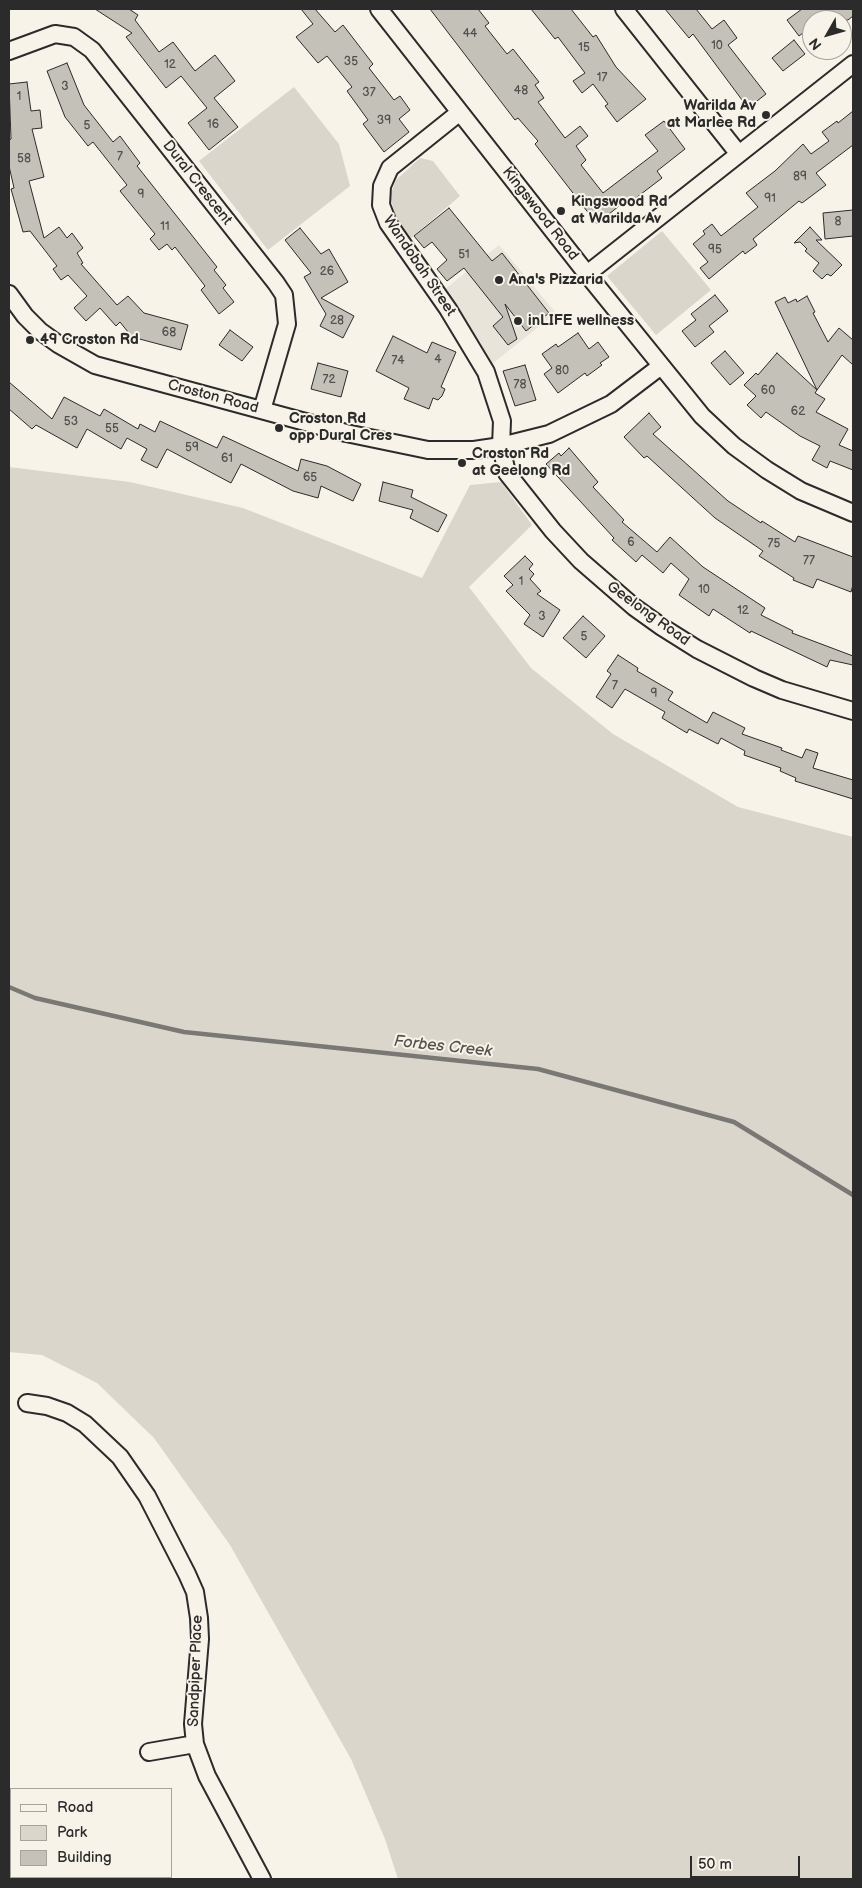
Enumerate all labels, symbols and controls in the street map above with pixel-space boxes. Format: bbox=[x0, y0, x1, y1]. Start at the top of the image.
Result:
north arrow bbox=[802, 10, 852, 60]
house number: 44 bbox=[463, 27, 477, 41]
text: N bbox=[806, 35, 826, 53]
house number: 10 bbox=[711, 39, 723, 53]
house number: 15 bbox=[578, 41, 590, 55]
house number: 35 bbox=[344, 55, 358, 69]
house number: 12 bbox=[164, 58, 176, 72]
house number: 17 bbox=[597, 71, 607, 85]
house number: 3 bbox=[61, 80, 69, 94]
house number: 48 bbox=[514, 84, 528, 98]
house number: 37 bbox=[362, 86, 376, 100]
house number: 1 bbox=[17, 90, 21, 104]
place label: Warilda Av at Marlee Rd bbox=[667, 97, 756, 132]
marker: Warilda Av at Marlee Rd bbox=[760, 109, 772, 121]
house number: 39 bbox=[377, 114, 391, 128]
house number: 16 bbox=[207, 118, 219, 132]
house number: 5 bbox=[84, 119, 90, 133]
street label: Dural Crescent bbox=[158, 137, 236, 229]
house number: 7 bbox=[117, 150, 123, 164]
house number: 58 bbox=[17, 152, 31, 166]
street label: Kingswood Road bbox=[498, 164, 582, 264]
house number: 89 bbox=[793, 170, 807, 184]
house number: 9 bbox=[138, 188, 144, 202]
house number: 91 bbox=[764, 192, 776, 206]
place label: Kingswood Rd at Warilda Av bbox=[571, 193, 667, 228]
marker: Kingswood Rd at Warilda Av bbox=[555, 205, 567, 217]
street label: Wandobah Street bbox=[379, 212, 459, 320]
house number: 8 bbox=[835, 215, 841, 229]
house number: 11 bbox=[160, 220, 170, 234]
house number: 95 bbox=[708, 243, 722, 257]
house number: 51 bbox=[458, 248, 470, 262]
house number: 26 bbox=[320, 265, 334, 279]
place label: Ana's Pizzaria bbox=[509, 271, 603, 289]
marker: Ana's Pizzaria bbox=[493, 274, 505, 286]
place label: inLIFE wellness bbox=[528, 312, 634, 330]
house number: 28 bbox=[330, 314, 344, 328]
marker: inLIFE wellness bbox=[512, 315, 524, 327]
house number: 68 bbox=[162, 326, 176, 340]
place label: 49 Croston Rd bbox=[40, 331, 139, 349]
marker: 49 Croston Rd bbox=[24, 334, 36, 346]
house number: 4 bbox=[434, 353, 442, 367]
house number: 74 bbox=[391, 354, 405, 368]
house number: 80 bbox=[555, 364, 569, 378]
house number: 72 bbox=[323, 373, 335, 387]
street label: Croston Road bbox=[166, 376, 260, 418]
house number: 78 bbox=[514, 378, 526, 392]
house number: 60 bbox=[761, 384, 775, 398]
house number: 62 bbox=[791, 405, 805, 419]
place label: Croston Rd opp Dural Cres bbox=[289, 410, 392, 445]
house number: 53 bbox=[64, 415, 78, 429]
house number: 55 bbox=[105, 422, 119, 436]
marker: Croston Rd opp Dural Cres bbox=[273, 422, 285, 434]
house number: 59 bbox=[185, 441, 199, 455]
place label: Croston Rd at Geelong Rd bbox=[472, 445, 570, 480]
house number: 61 bbox=[221, 452, 233, 466]
marker: Croston Rd at Geelong Rd bbox=[456, 457, 468, 469]
house number: 65 bbox=[303, 471, 317, 485]
house number: 6 bbox=[627, 536, 635, 550]
house number: 75 bbox=[768, 537, 780, 551]
house number: 77 bbox=[803, 554, 815, 568]
house number: 1 bbox=[519, 575, 523, 589]
street label: Geelong Road bbox=[603, 578, 693, 650]
house number: 10 bbox=[698, 583, 710, 597]
house number: 12 bbox=[737, 604, 749, 618]
house number: 3 bbox=[538, 610, 546, 624]
house number: 5 bbox=[581, 630, 587, 644]
house number: 7 bbox=[612, 679, 618, 693]
house number: 9 bbox=[651, 687, 657, 701]
water label: Forbes Creek bbox=[393, 1032, 493, 1062]
street label: Sandpiper Place bbox=[185, 1615, 207, 1727]
legend bbox=[10, 1788, 172, 1878]
text: Road bbox=[57, 1798, 93, 1817]
text: Park bbox=[57, 1823, 87, 1842]
scale bar bbox=[692, 1846, 802, 1878]
text: Building bbox=[57, 1848, 112, 1867]
text: 50 m bbox=[698, 1855, 732, 1874]

